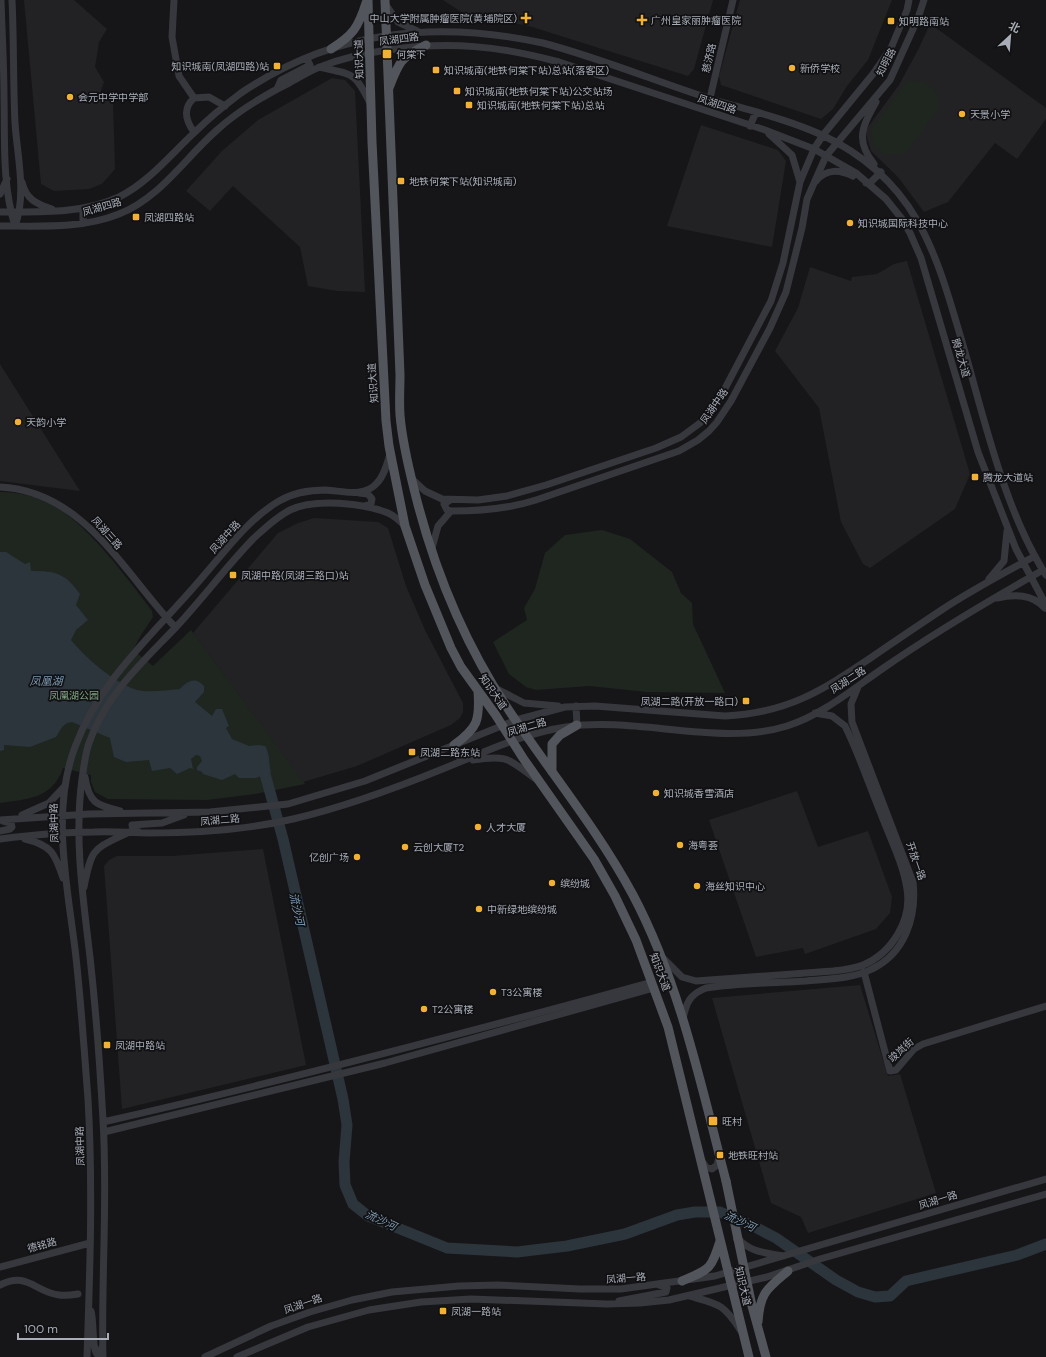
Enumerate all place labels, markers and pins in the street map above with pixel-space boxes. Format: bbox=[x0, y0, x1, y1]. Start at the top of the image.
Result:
place label: 中山大学附属肿瘤医院(黄埔院区) bbox=[370, 12, 517, 25]
marker: 中山大学附属肿瘤医院(黄埔院区) bbox=[520, 12, 532, 24]
marker: 广州皇家丽肿瘤医院 bbox=[636, 14, 648, 26]
place label: 广州皇家丽肿瘤医院 bbox=[651, 14, 741, 27]
place label: 知明路南站 bbox=[899, 15, 949, 28]
marker: 知明路南站 bbox=[886, 16, 896, 26]
marker: 何棠下 bbox=[381, 48, 393, 60]
place label: 何棠下 bbox=[396, 48, 426, 61]
place label: 知识城南(凤湖四路)站 bbox=[172, 60, 269, 73]
marker: 知识城南(凤湖四路)站 bbox=[272, 61, 282, 71]
place label: 新侨学校 bbox=[800, 62, 840, 75]
marker: 新侨学校 bbox=[787, 63, 797, 73]
place label: 知识城南(地铁何棠下站)总站(落客区) bbox=[444, 64, 609, 77]
marker: 知识城南(地铁何棠下站)总站(落客区) bbox=[431, 65, 441, 75]
place label: 知识城南(地铁何棠下站)公交站场 bbox=[465, 85, 612, 98]
marker: 知识城南(地铁何棠下站)公交站场 bbox=[452, 86, 462, 96]
place label: 会元中学中学部 bbox=[78, 91, 148, 104]
marker: 会元中学中学部 bbox=[65, 92, 75, 102]
place label: 知识城南(地铁何棠下站)总站 bbox=[477, 99, 604, 112]
marker: 知识城南(地铁何棠下站)总站 bbox=[464, 100, 474, 110]
place label: 天景小学 bbox=[970, 108, 1010, 121]
marker: 天景小学 bbox=[957, 109, 967, 119]
place label: 地铁何棠下站(知识城南) bbox=[409, 175, 517, 188]
marker: 地铁何棠下站(知识城南) bbox=[396, 176, 406, 186]
place label: 凤湖四路站 bbox=[144, 211, 194, 224]
marker: 凤湖四路站 bbox=[131, 212, 141, 222]
place label: 知识城国际科技中心 bbox=[858, 217, 948, 230]
marker: 知识城国际科技中心 bbox=[845, 218, 855, 228]
place label: 天韵小学 bbox=[26, 416, 66, 429]
marker: 天韵小学 bbox=[13, 417, 23, 427]
place label: 腾龙大道站 bbox=[983, 471, 1033, 484]
marker: 腾龙大道站 bbox=[970, 472, 980, 482]
place label: 凤湖中路(凤湖三路口)站 bbox=[241, 569, 348, 582]
marker: 凤湖中路(凤湖三路口)站 bbox=[228, 570, 238, 580]
place label: 凤湖二路(开放一路口) bbox=[641, 695, 738, 708]
marker: 凤湖二路(开放一路口) bbox=[741, 696, 751, 706]
place label: 凤湖二路东站 bbox=[420, 746, 480, 759]
marker: 凤湖二路东站 bbox=[407, 747, 417, 757]
place label: 知识城香雪酒店 bbox=[664, 787, 734, 800]
marker: 知识城香雪酒店 bbox=[651, 788, 661, 798]
place label: 人才大厦 bbox=[486, 821, 526, 834]
marker: 人才大厦 bbox=[473, 822, 483, 832]
place label: 海粤荟 bbox=[688, 839, 718, 852]
marker: 海粤荟 bbox=[675, 840, 685, 850]
place label: 云创大厦T2 bbox=[413, 841, 464, 854]
marker: 云创大厦T2 bbox=[400, 842, 410, 852]
place label: 亿创广场 bbox=[309, 851, 349, 864]
marker: 亿创广场 bbox=[352, 852, 362, 862]
place label: 缤纷城 bbox=[560, 877, 590, 890]
marker: 缤纷城 bbox=[547, 878, 557, 888]
place label: 海丝知识中心 bbox=[705, 880, 765, 893]
marker: 海丝知识中心 bbox=[692, 881, 702, 891]
place label: 中新绿地缤纷城 bbox=[487, 903, 557, 916]
marker: 中新绿地缤纷城 bbox=[474, 904, 484, 914]
place label: T3公寓楼 bbox=[501, 986, 542, 999]
marker: T3公寓楼 bbox=[488, 987, 498, 997]
place label: T2公寓楼 bbox=[432, 1003, 473, 1016]
marker: T2公寓楼 bbox=[419, 1004, 429, 1014]
place label: 凤湖中路站 bbox=[115, 1039, 165, 1052]
marker: 凤湖中路站 bbox=[102, 1040, 112, 1050]
marker: 旺村 bbox=[707, 1115, 719, 1127]
place label: 旺村 bbox=[722, 1115, 742, 1128]
place label: 地铁旺村站 bbox=[728, 1149, 778, 1162]
marker: 地铁旺村站 bbox=[715, 1150, 725, 1160]
place label: 凤湖一路站 bbox=[451, 1305, 501, 1318]
marker: 凤湖一路站 bbox=[438, 1306, 448, 1316]

